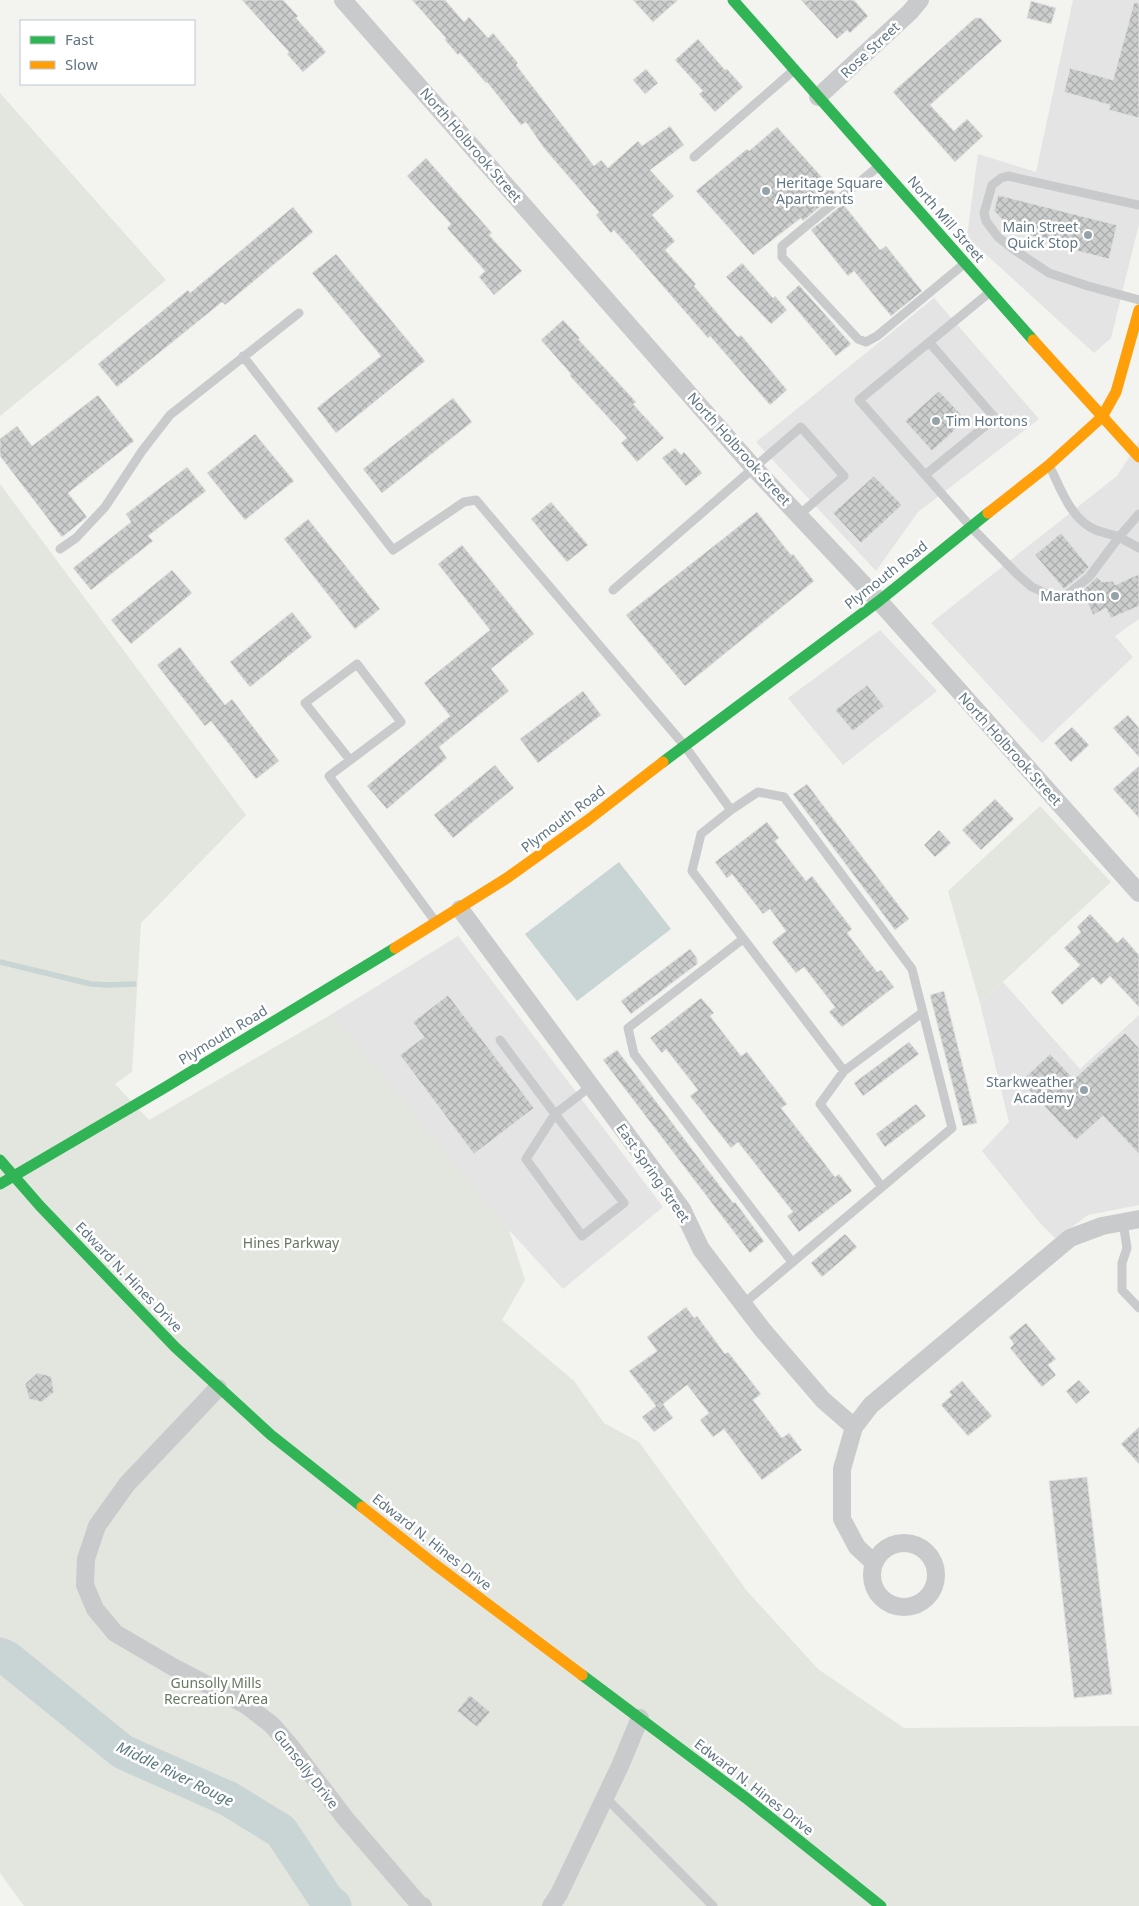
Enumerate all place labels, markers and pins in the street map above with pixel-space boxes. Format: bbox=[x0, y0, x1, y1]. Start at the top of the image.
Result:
place label: Heritage Square Apartments bbox=[776, 173, 883, 208]
marker: Heritage Square Apartments bbox=[760, 185, 772, 197]
place label: Main Street Quick Stop bbox=[1002, 217, 1078, 252]
marker: Main Street Quick Stop bbox=[1082, 229, 1094, 241]
place label: Tim Hortons bbox=[946, 411, 1028, 430]
marker: Tim Hortons bbox=[930, 415, 942, 427]
place label: Marathon bbox=[1040, 586, 1105, 605]
marker: Marathon bbox=[1109, 590, 1121, 602]
place label: Starkweather Academy bbox=[986, 1072, 1075, 1107]
marker: Starkweather Academy bbox=[1078, 1084, 1090, 1096]

